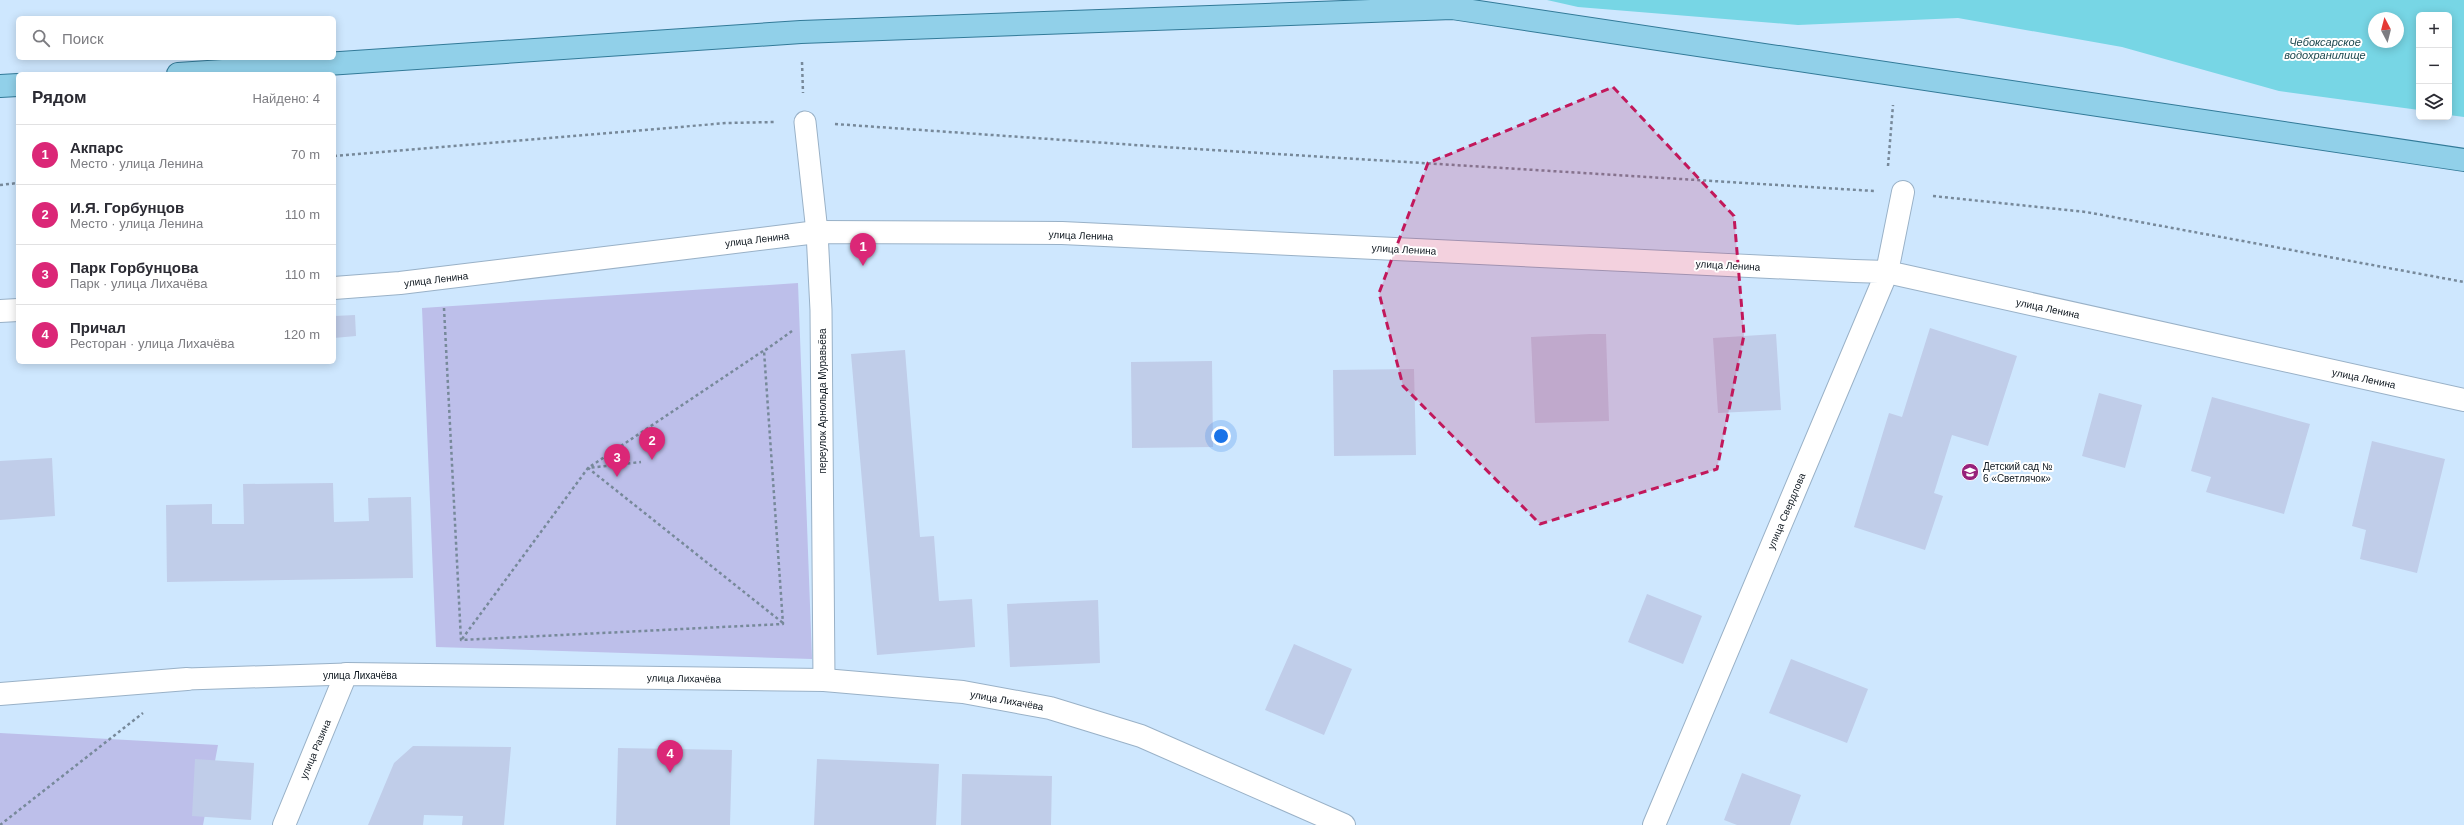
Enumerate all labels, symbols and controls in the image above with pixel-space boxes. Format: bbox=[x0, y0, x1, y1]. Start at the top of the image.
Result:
north arrow bbox=[2368, 12, 2404, 48]
map controls bbox=[2416, 12, 2452, 120]
button: + bbox=[2416, 12, 2452, 48]
search box bbox=[16, 16, 336, 60]
icon: search bbox=[30, 27, 52, 49]
text: Поиск bbox=[62, 30, 104, 47]
water label: Чебоксарское водохранилище bbox=[2284, 36, 2366, 61]
button: − bbox=[2416, 48, 2452, 84]
button: layers bbox=[2416, 84, 2452, 120]
text: Рядом bbox=[32, 88, 87, 107]
text: Найдено: 4 bbox=[252, 91, 320, 106]
text: Акпарс bbox=[70, 139, 123, 156]
text: 1 bbox=[41, 147, 49, 162]
text: 70 m bbox=[291, 147, 320, 162]
text: Место · улица Ленина bbox=[70, 156, 203, 171]
text: И.Я. Горбунцов bbox=[70, 199, 184, 216]
text: 2 bbox=[41, 207, 49, 222]
text: 110 m bbox=[285, 207, 320, 222]
text: Место · улица Ленина bbox=[70, 216, 203, 231]
street label: улица Ленина bbox=[1049, 229, 1114, 242]
street label: улица Ленина bbox=[724, 230, 790, 249]
pin: 1 bbox=[850, 233, 876, 266]
street label: улица Ленина bbox=[1371, 242, 1437, 257]
street label: улица Ленина bbox=[1695, 258, 1761, 273]
text: Парк Горбунцова bbox=[70, 259, 198, 276]
text: 3 bbox=[41, 267, 49, 282]
text: 110 m bbox=[285, 267, 320, 282]
street label: улица Ленина bbox=[403, 270, 469, 289]
text: Парк · улица Лихачёва bbox=[70, 276, 207, 291]
street label: улица Ленина bbox=[2015, 296, 2081, 321]
text: Причал bbox=[70, 319, 126, 336]
text: 4 bbox=[41, 327, 49, 342]
text: 120 m bbox=[284, 327, 320, 342]
street label: переулок Арнольда Муравьёва bbox=[817, 328, 828, 474]
text: Ресторан · улица Лихачёва bbox=[70, 336, 235, 351]
street label: улица Ленина bbox=[2331, 366, 2397, 391]
your location bbox=[1211, 426, 1231, 446]
pin: 2 bbox=[639, 427, 665, 460]
pin: 3 bbox=[604, 444, 630, 477]
place label: Детский сад № 6 «Светлячок» bbox=[1983, 461, 2053, 484]
school or university icon: Детский сад № 6 «Светлячок» bbox=[1960, 462, 1980, 482]
street label: улица Свердлова bbox=[1765, 471, 1808, 551]
street label: улица Лихачёва bbox=[323, 670, 398, 681]
street label: улица Лихачёва bbox=[647, 672, 722, 685]
street label: улица Лихачёва bbox=[969, 689, 1045, 712]
street label: улица Разина bbox=[298, 718, 333, 780]
pin: 4 bbox=[657, 740, 683, 773]

